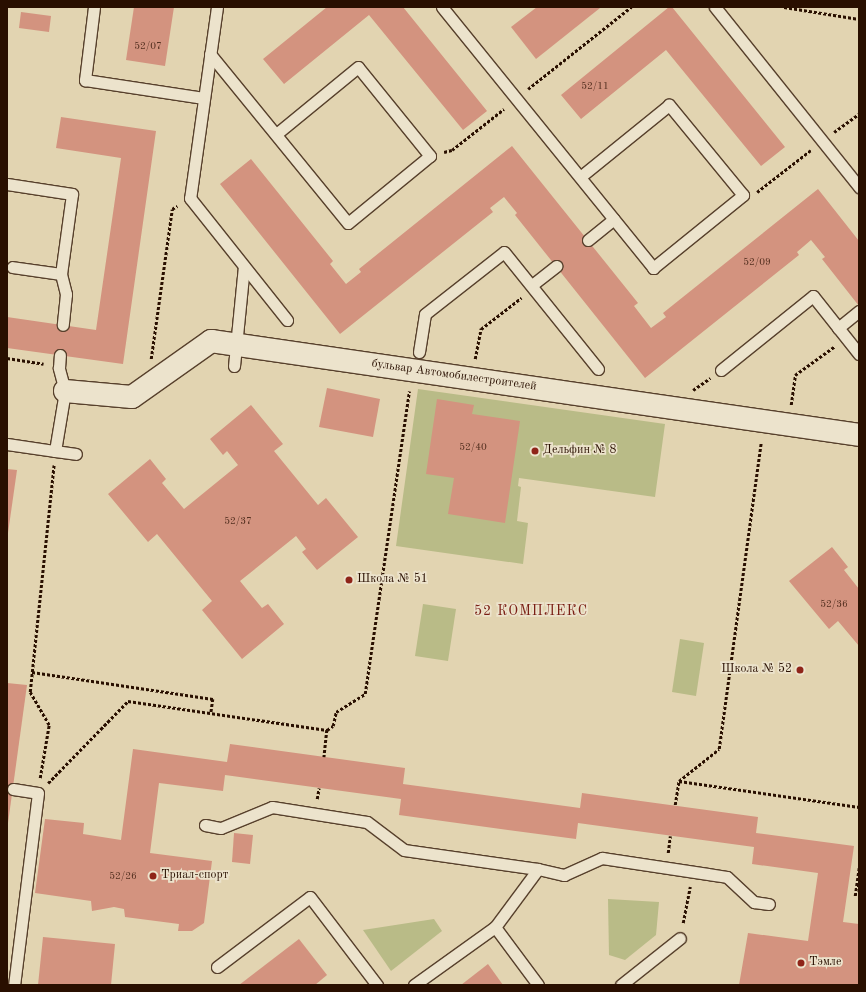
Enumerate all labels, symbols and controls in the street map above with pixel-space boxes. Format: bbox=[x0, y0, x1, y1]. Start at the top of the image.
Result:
house number: 52/07 bbox=[134, 41, 162, 53]
house number: 52/11 bbox=[581, 81, 609, 93]
house number: 52/09 bbox=[743, 257, 771, 269]
street label: бульвар Автомобилестроителей bbox=[370, 357, 538, 395]
house number: 52/40 bbox=[459, 442, 487, 454]
place label: Дельфин № 8 bbox=[543, 444, 617, 458]
marker: Дельфин № 8 bbox=[530, 446, 540, 456]
house number: 52/37 bbox=[224, 516, 252, 528]
place label: Школа № 51 bbox=[357, 573, 428, 587]
marker: Школа № 51 bbox=[344, 575, 354, 585]
house number: 52/36 bbox=[820, 599, 848, 611]
district label: 52 КОМПЛЕКС bbox=[474, 603, 588, 619]
place label: Школа № 52 bbox=[721, 663, 792, 677]
marker: Школа № 52 bbox=[795, 665, 805, 675]
place label: Триал-спорт bbox=[161, 869, 228, 883]
house number: 52/26 bbox=[109, 871, 137, 883]
marker: Триал-спорт bbox=[148, 871, 158, 881]
place label: Тэмле bbox=[809, 956, 841, 970]
marker: Тэмле bbox=[796, 958, 806, 968]

